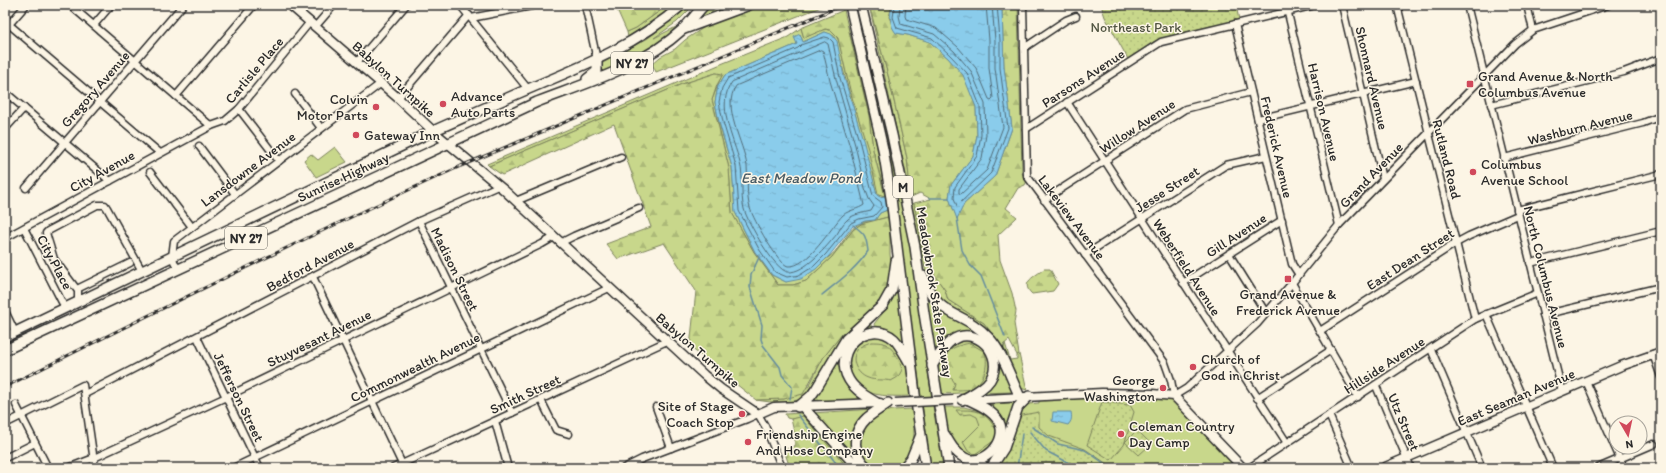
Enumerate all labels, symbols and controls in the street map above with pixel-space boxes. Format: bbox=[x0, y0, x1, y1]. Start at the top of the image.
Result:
park label: Northeast Park bbox=[1090, 19, 1182, 36]
street label: Shonnard Avenue bbox=[1351, 25, 1392, 132]
street label: Carlisle Place bbox=[222, 33, 287, 107]
street label: Babylon Turnpike bbox=[349, 38, 439, 121]
street label: Parsons Avenue bbox=[1039, 45, 1128, 112]
street label: Gregory Avenue bbox=[57, 47, 133, 131]
road number: NY 27 bbox=[611, 52, 653, 74]
street label: Harrison Avenue bbox=[1304, 61, 1343, 163]
place label: Grand Avenue & North Columbus Avenue bbox=[1478, 68, 1613, 101]
marker: Grand Avenue & North Columbus Avenue bbox=[1465, 79, 1475, 89]
place label: Advance Auto Parts bbox=[451, 88, 515, 121]
place label: Colvin Motor Parts bbox=[297, 91, 368, 124]
street label: Willow Avenue bbox=[1096, 95, 1179, 157]
street label: Frederick Avenue bbox=[1257, 95, 1297, 200]
marker: Advance Auto Parts bbox=[438, 99, 448, 109]
marker: Colvin Motor Parts bbox=[371, 102, 381, 112]
street label: Washburn Avenue bbox=[1526, 106, 1635, 149]
street label: Rutland Road bbox=[1428, 118, 1465, 201]
place label: Gateway Inn bbox=[364, 127, 441, 144]
street label: Lansdowne Avenue bbox=[197, 128, 299, 211]
marker: Gateway Inn bbox=[351, 130, 361, 140]
street label: Grand Avenue bbox=[1336, 139, 1407, 212]
street label: City Avenue bbox=[67, 146, 138, 196]
street label: Sunrise Highway bbox=[295, 149, 392, 206]
place label: Columbus Avenue School bbox=[1481, 156, 1568, 189]
street label: Jesse Street bbox=[1132, 162, 1203, 216]
marker: Columbus Avenue School bbox=[1468, 167, 1478, 177]
water label: East Meadow Pond bbox=[741, 169, 863, 187]
street label: Lakeview Avenue bbox=[1034, 172, 1109, 263]
road number: M bbox=[893, 176, 913, 198]
street label: North Columbus Avenue bbox=[1520, 204, 1572, 350]
street label: Meadowbrook State Parkway bbox=[913, 205, 956, 379]
street label: Gill Avenue bbox=[1203, 209, 1270, 261]
street label: Weberfield Avenue bbox=[1149, 216, 1224, 319]
street label: Madison Street bbox=[427, 225, 482, 314]
street label: East Dean Street bbox=[1363, 225, 1457, 294]
road number: NY 27 bbox=[225, 227, 267, 249]
street label: City Place bbox=[33, 232, 76, 293]
street label: Bedford Avenue bbox=[264, 235, 357, 296]
marker: Grand Avenue & Frederick Avenue bbox=[1283, 274, 1293, 284]
place label: Grand Avenue & Frederick Avenue bbox=[1236, 286, 1340, 319]
street label: Stuyvesant Avenue bbox=[264, 306, 374, 371]
street label: Babylon Turnpike bbox=[652, 309, 743, 392]
street label: Commonwealth Avenue bbox=[348, 329, 483, 406]
street label: Hillside Avenue bbox=[1341, 333, 1428, 398]
street label: Jefferson Street bbox=[210, 350, 268, 445]
place label: Church of God in Christ bbox=[1201, 351, 1280, 384]
marker: Church of God in Christ bbox=[1188, 362, 1198, 372]
street label: East Seaman Avenue bbox=[1455, 365, 1578, 430]
street label: Smith Street bbox=[487, 371, 563, 418]
place label: George Washington bbox=[1084, 372, 1155, 405]
marker: George Washington bbox=[1158, 383, 1168, 393]
street label: Utz Street bbox=[1384, 391, 1423, 454]
place label: Site of Stage Coach Stop bbox=[658, 398, 734, 431]
marker: Site of Stage Coach Stop bbox=[737, 409, 747, 419]
north arrow bbox=[1608, 415, 1648, 455]
place label: Coleman Country Day Camp bbox=[1129, 418, 1235, 451]
place label: Friendship Engine And Hose Company bbox=[756, 426, 873, 459]
marker: Coleman Country Day Camp bbox=[1116, 429, 1126, 439]
marker: Friendship Engine And Hose Company bbox=[743, 437, 753, 447]
text: N bbox=[1625, 437, 1634, 451]

